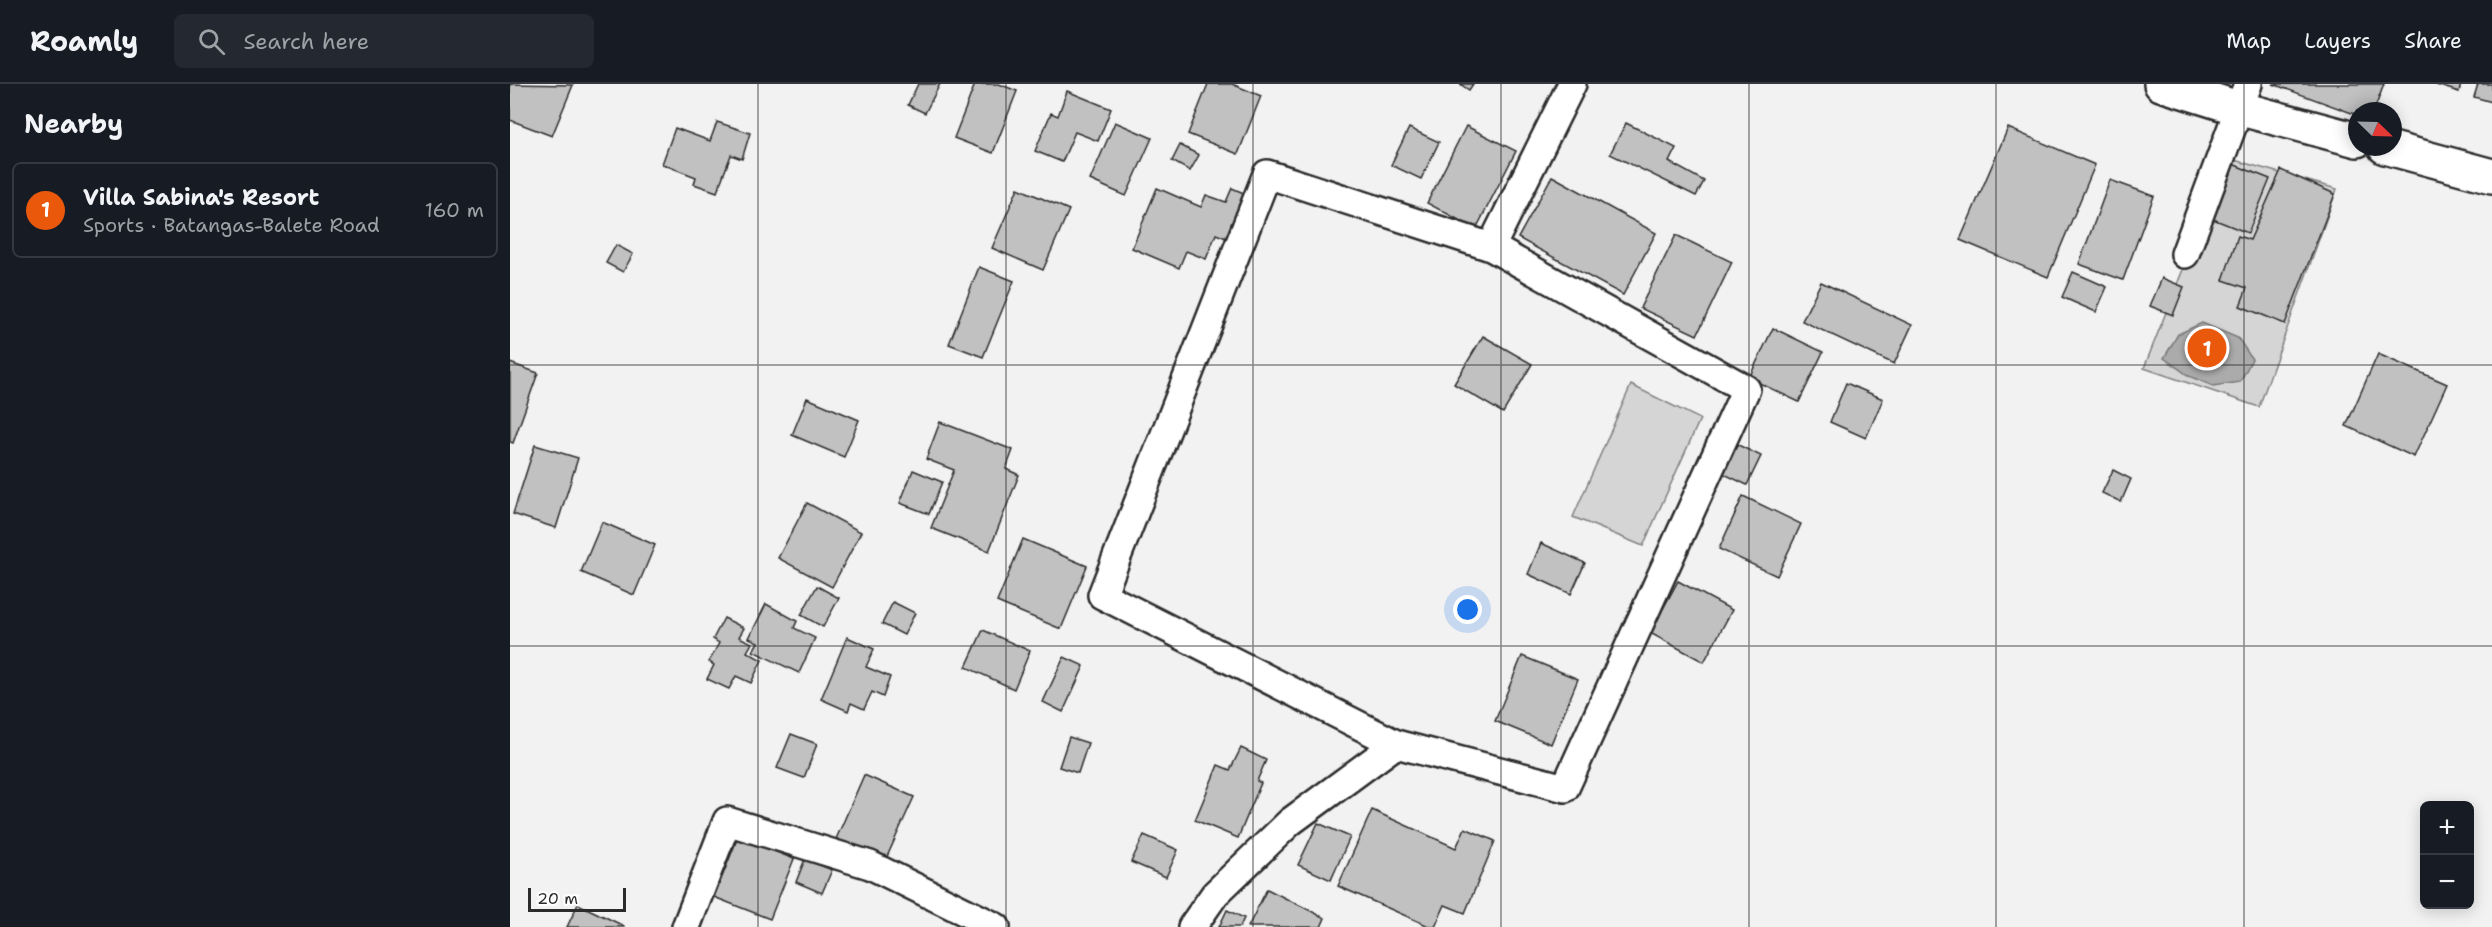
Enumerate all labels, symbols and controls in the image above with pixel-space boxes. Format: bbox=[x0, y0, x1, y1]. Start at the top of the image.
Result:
search box bbox=[174, 14, 594, 68]
text: Roamly bbox=[30, 22, 138, 60]
icon: search bbox=[195, 25, 228, 58]
text: Search here bbox=[243, 27, 369, 56]
text: Map bbox=[2226, 27, 2271, 55]
text: Layers bbox=[2304, 27, 2371, 55]
text: Share bbox=[2404, 27, 2462, 55]
north arrow bbox=[2348, 102, 2402, 156]
text: Nearby bbox=[24, 106, 123, 141]
text: Villa Sabina's Resort bbox=[83, 183, 319, 212]
text: 1 bbox=[41, 197, 50, 223]
text: 160 m bbox=[425, 197, 484, 223]
text: Sports · Batangas-Balete Road bbox=[83, 212, 380, 238]
pin: 1 bbox=[2188, 326, 2226, 370]
your location bbox=[1453, 595, 1482, 624]
map controls bbox=[2420, 801, 2474, 909]
button: + bbox=[2420, 801, 2474, 855]
button: − bbox=[2420, 855, 2474, 909]
scale bar bbox=[528, 885, 626, 912]
text: 20 m bbox=[537, 888, 578, 909]

